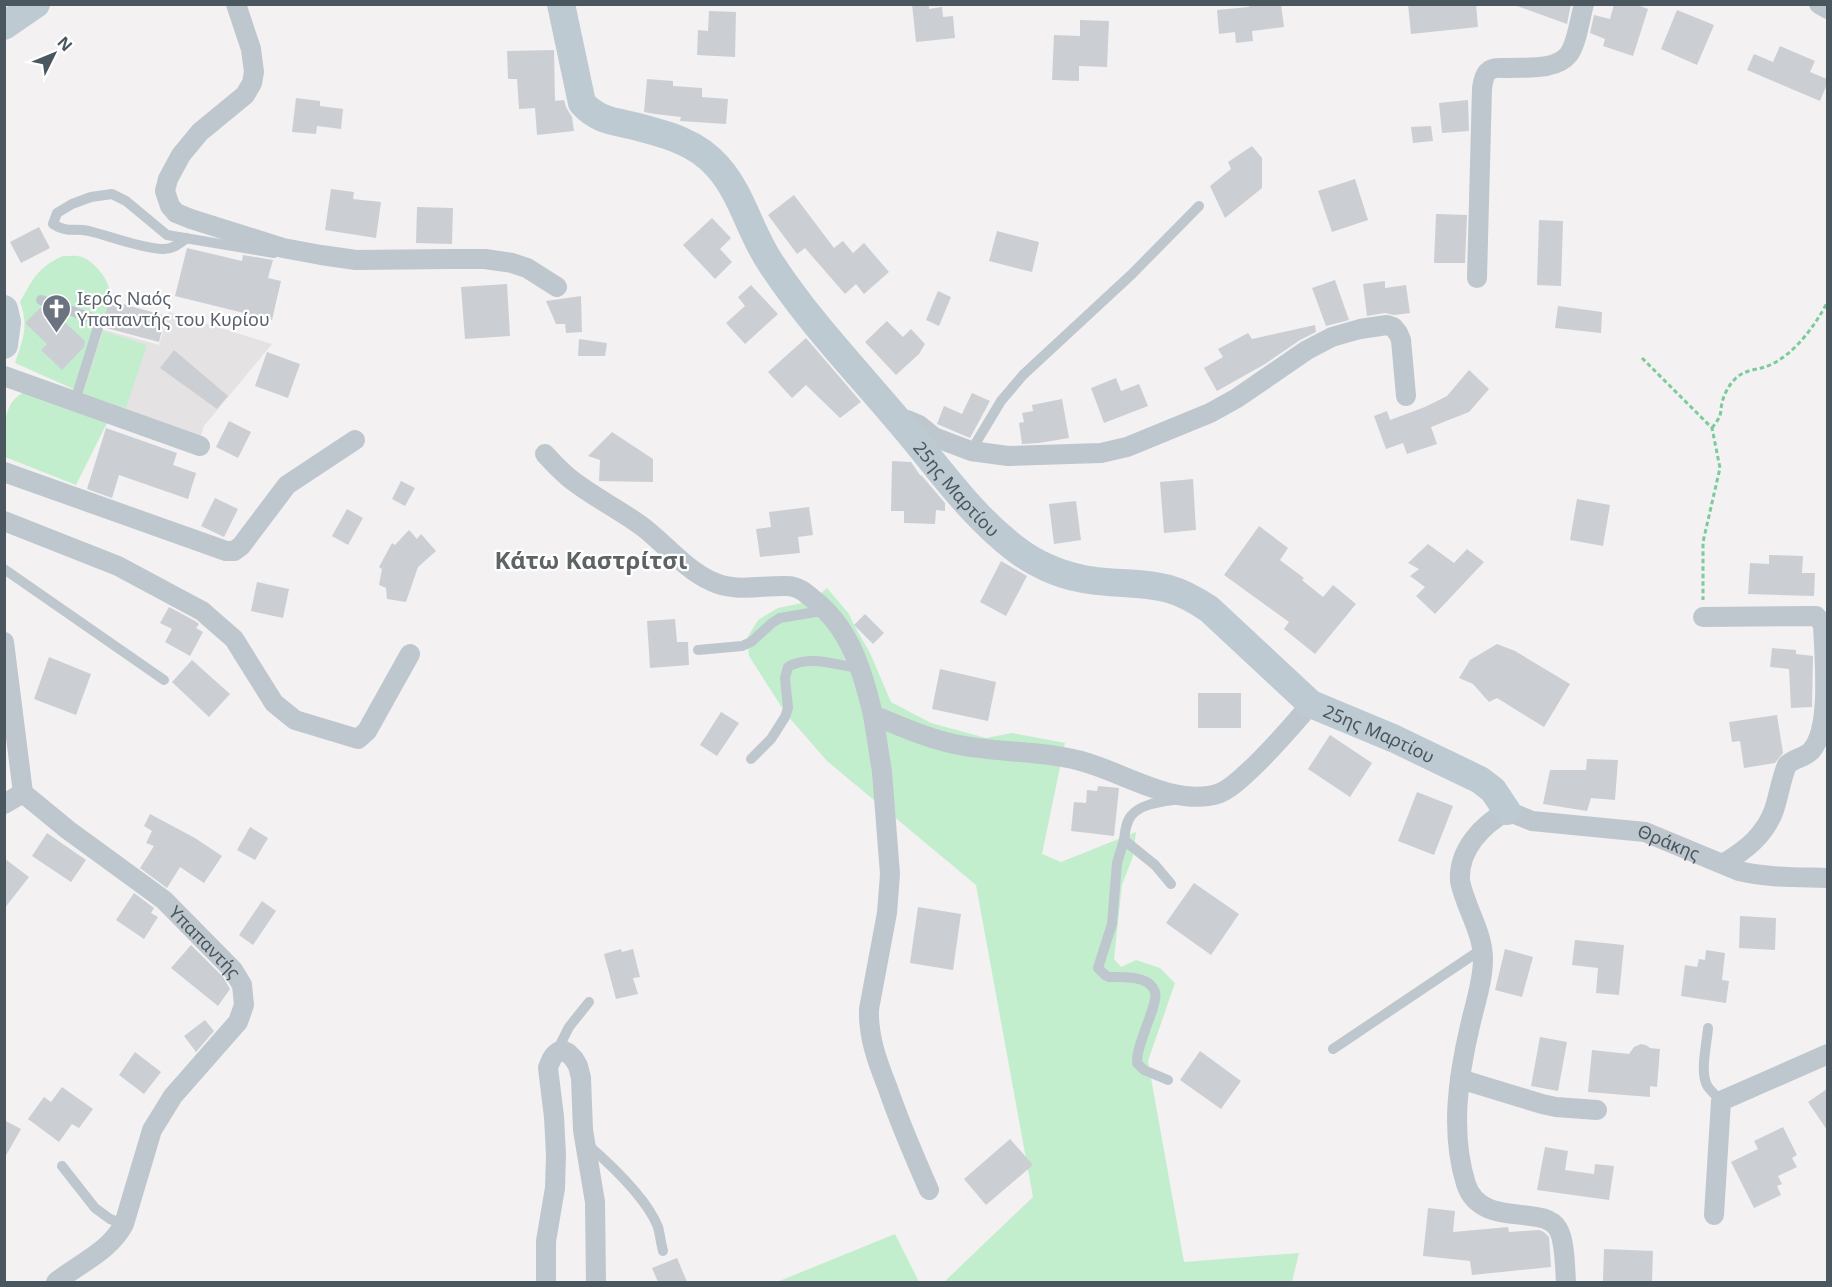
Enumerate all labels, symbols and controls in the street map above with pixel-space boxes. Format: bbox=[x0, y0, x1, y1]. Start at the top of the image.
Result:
north arrow bbox=[24, 24, 84, 84]
text: N bbox=[52, 32, 77, 56]
place label: Ιερός Ναός Υπαπαντής του Κυρίου bbox=[77, 286, 270, 331]
church icon: Ιερός Ναός Υπαπαντής του Κυρίου bbox=[40, 292, 72, 334]
street label: 25ης Μαρτίου bbox=[908, 436, 1005, 542]
district label: Κάτω Καστρίτσι bbox=[494, 543, 688, 576]
street label: 25ης Μαρτίου bbox=[1320, 699, 1439, 768]
street label: Θράκης bbox=[1634, 818, 1704, 866]
street label: Υπαπαντής bbox=[164, 900, 247, 982]

